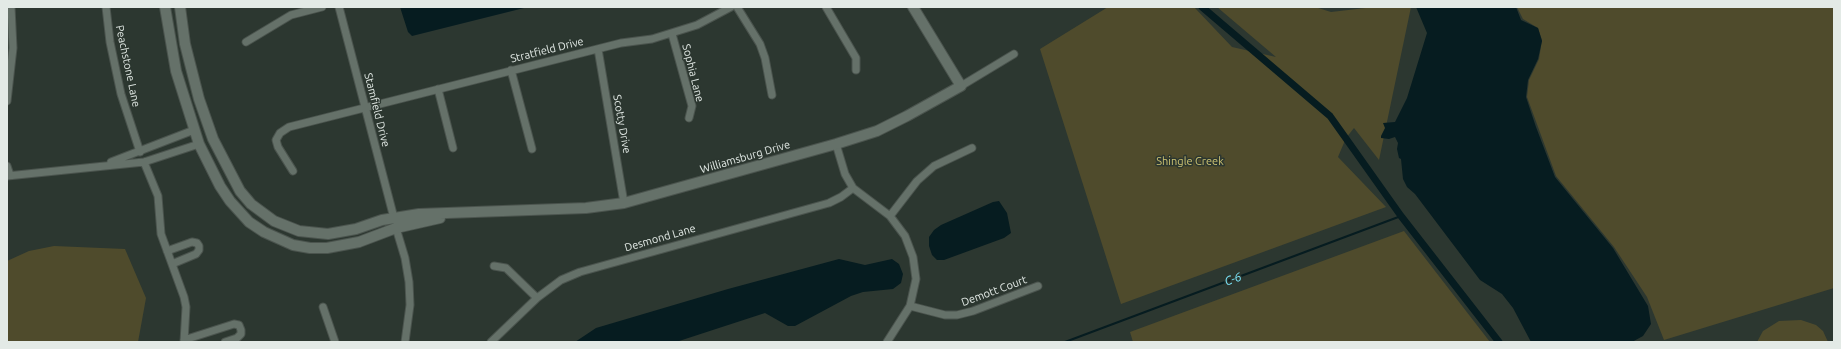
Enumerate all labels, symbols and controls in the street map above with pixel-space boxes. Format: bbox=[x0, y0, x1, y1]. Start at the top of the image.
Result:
street label: Peachstone Lane bbox=[113, 24, 143, 108]
street label: Stratfield Drive bbox=[509, 35, 585, 65]
street label: Sophia Lane bbox=[679, 43, 707, 103]
street label: Stamfield Drive bbox=[361, 72, 393, 148]
street label: Scotty Drive bbox=[610, 93, 634, 155]
street label: Williamsburg Drive bbox=[698, 138, 792, 176]
park label: Shingle Creek bbox=[1156, 154, 1224, 168]
street label: Desmond Lane bbox=[623, 222, 697, 254]
water label: C-6 bbox=[1223, 269, 1243, 289]
street label: Demott Court bbox=[959, 273, 1029, 309]

